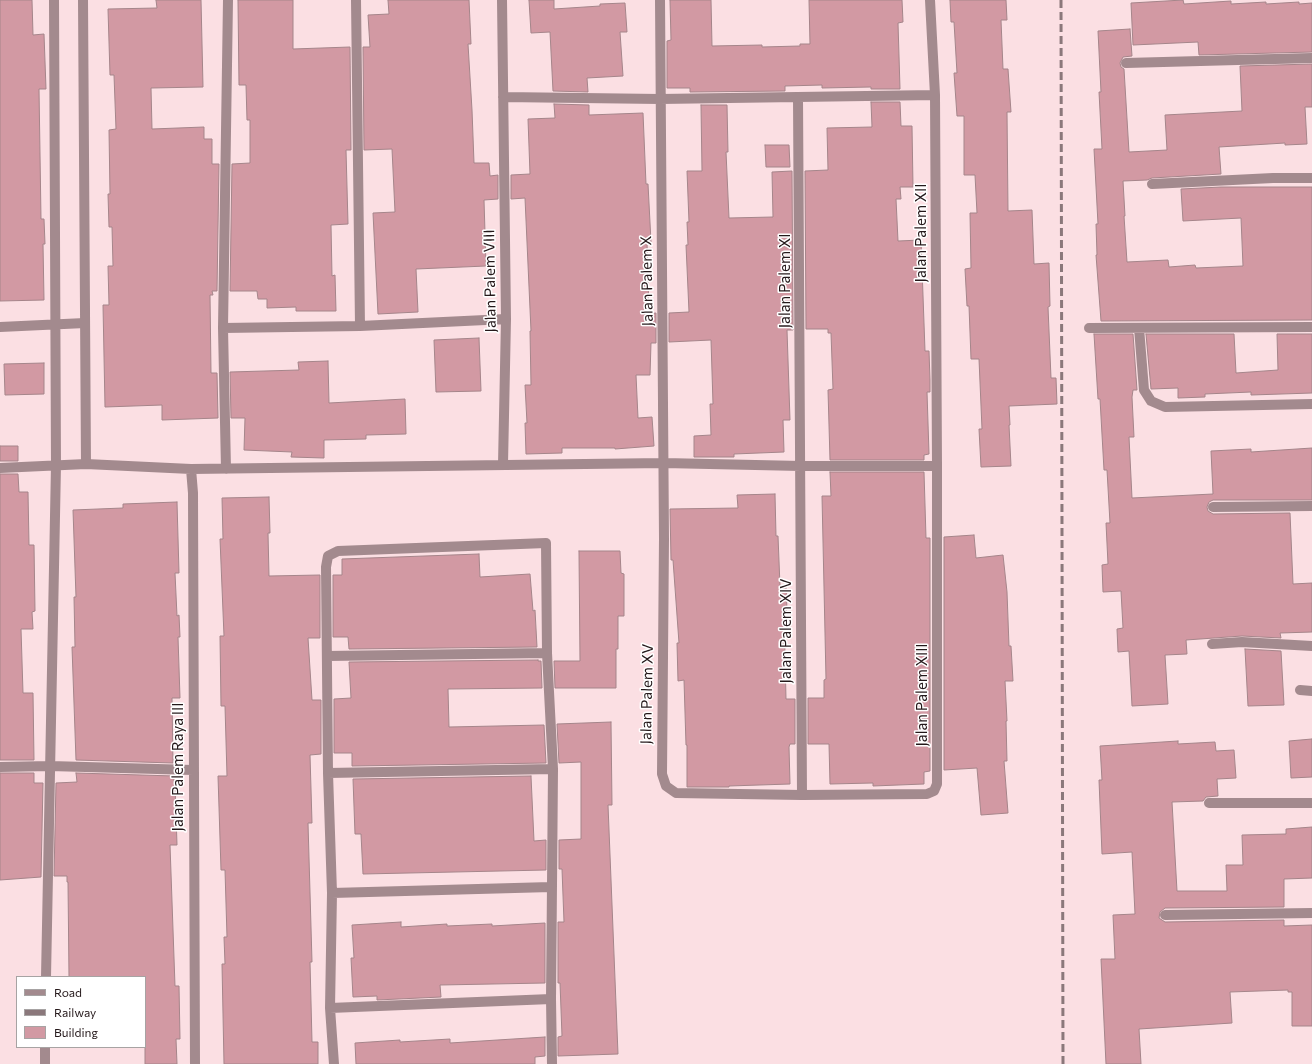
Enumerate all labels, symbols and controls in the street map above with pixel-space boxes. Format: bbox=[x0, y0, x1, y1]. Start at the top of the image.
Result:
street label: Jalan Palem XII bbox=[912, 184, 930, 282]
street label: Jalan Palem VIII bbox=[480, 229, 500, 333]
street label: Jalan Palem XI bbox=[776, 234, 794, 328]
street label: Jalan Palem X bbox=[637, 236, 657, 326]
street label: Jalan Palem XIV bbox=[777, 579, 795, 683]
street label: Jalan Palem XV bbox=[637, 643, 657, 745]
street label: Jalan Palem XIII bbox=[913, 643, 931, 747]
street label: Jalan Palem Raya III bbox=[169, 703, 187, 831]
legend bbox=[16, 976, 146, 1048]
text: Road bbox=[54, 985, 82, 999]
text: Railway bbox=[54, 1005, 96, 1019]
text: Building bbox=[54, 1025, 98, 1039]

